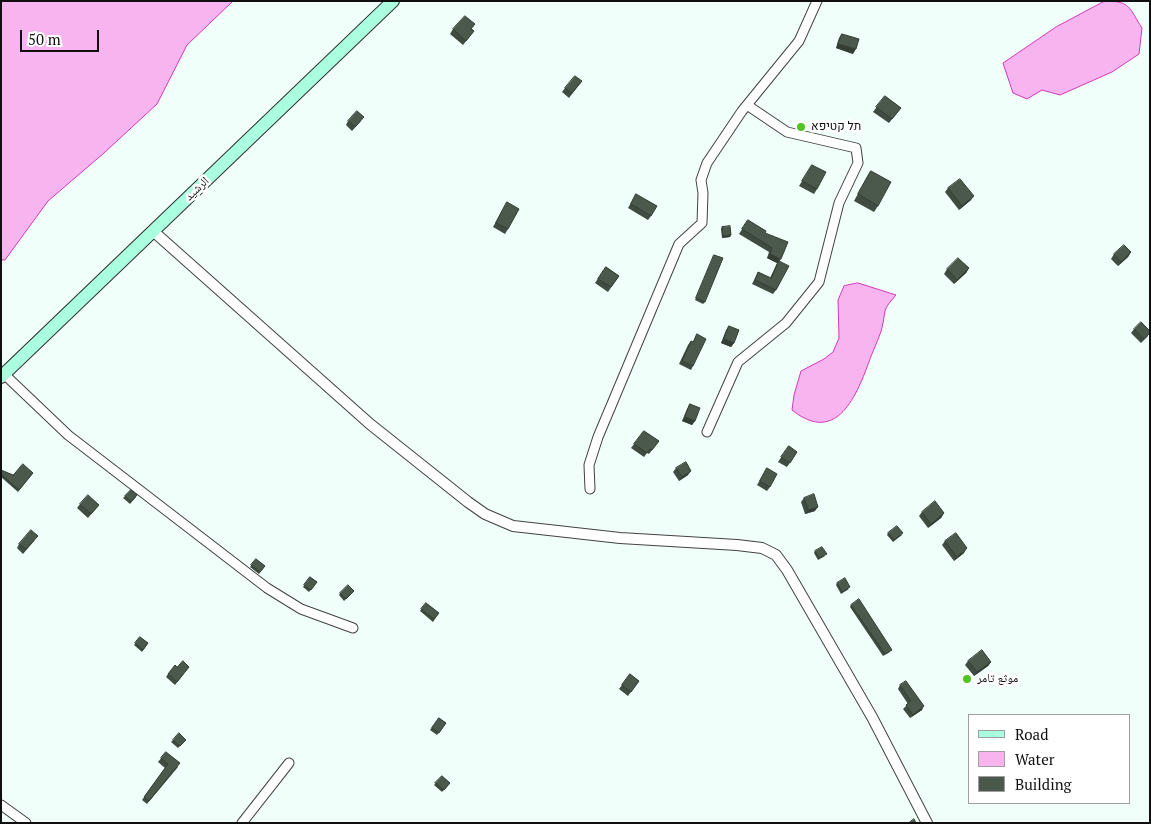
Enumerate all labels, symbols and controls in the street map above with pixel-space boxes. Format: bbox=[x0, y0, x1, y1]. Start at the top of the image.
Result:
scale bar bbox=[22, 20, 101, 52]
text: 50 m bbox=[28, 29, 61, 49]
place label: תל קטיפא bbox=[811, 120, 861, 134]
marker: תל קטיפא bbox=[795, 121, 807, 133]
street label: الرشيد bbox=[182, 174, 212, 204]
place label: موثع تامر bbox=[977, 672, 1018, 686]
marker: موثع تامر bbox=[961, 673, 973, 685]
legend bbox=[968, 714, 1131, 804]
text: Road bbox=[1015, 724, 1048, 744]
text: Water bbox=[1015, 749, 1054, 769]
text: Building bbox=[1015, 774, 1072, 794]

